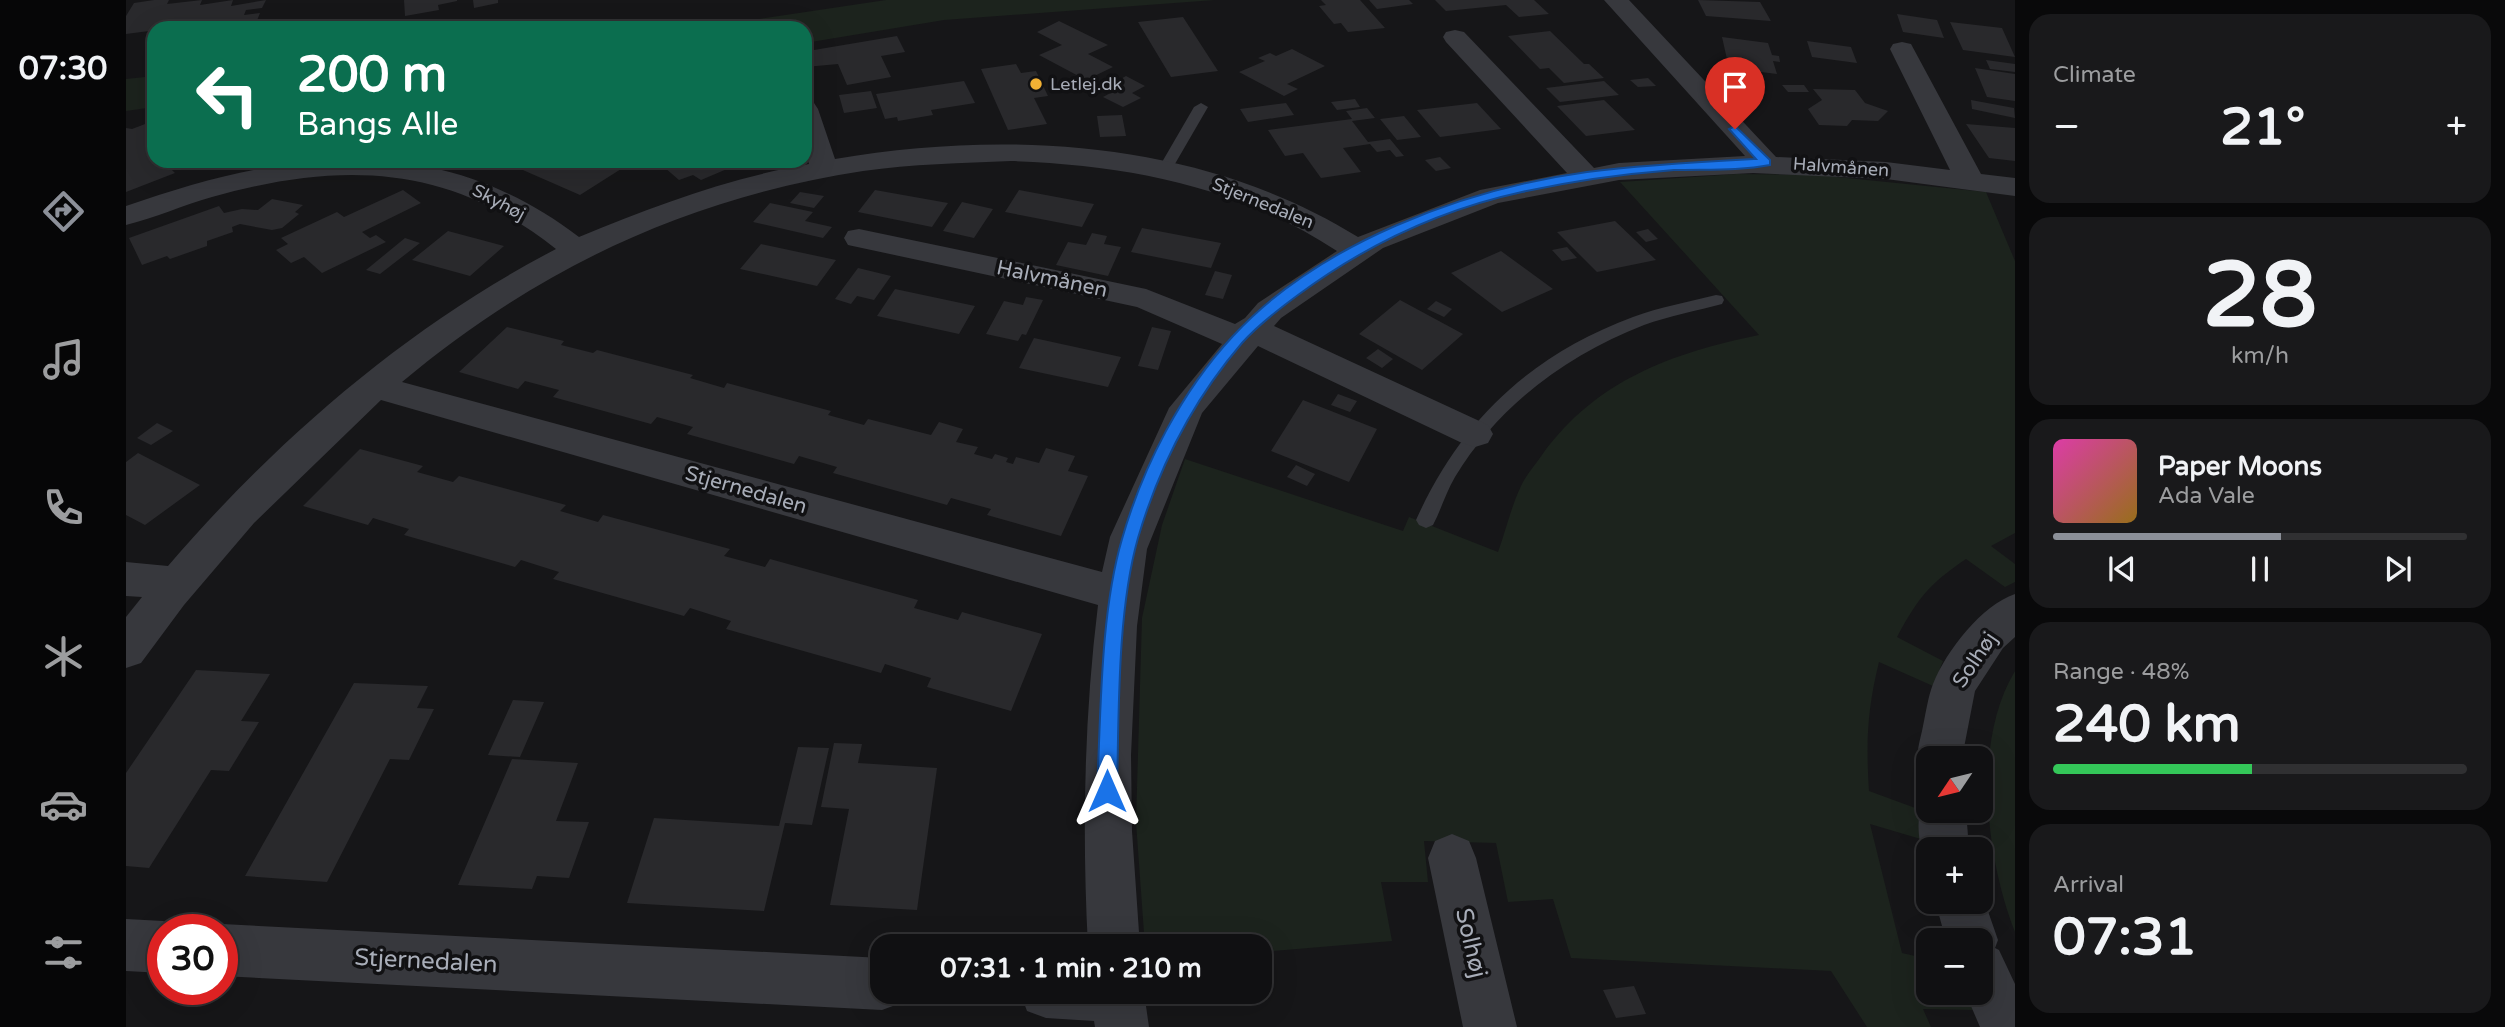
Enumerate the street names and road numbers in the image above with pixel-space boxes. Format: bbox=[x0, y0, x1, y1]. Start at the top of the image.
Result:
street label: Halvmånen bbox=[1792, 153, 1890, 181]
street label: Stjernedalen bbox=[1209, 173, 1317, 233]
street label: Skyhøj bbox=[469, 179, 529, 225]
street label: Halvmånen bbox=[994, 255, 1110, 303]
street label: Stjernedalen bbox=[682, 461, 810, 519]
street label: Solhøj bbox=[1947, 627, 2003, 693]
street label: Solhøj bbox=[1449, 905, 1493, 981]
street label: Stjernedalen bbox=[354, 943, 498, 979]

